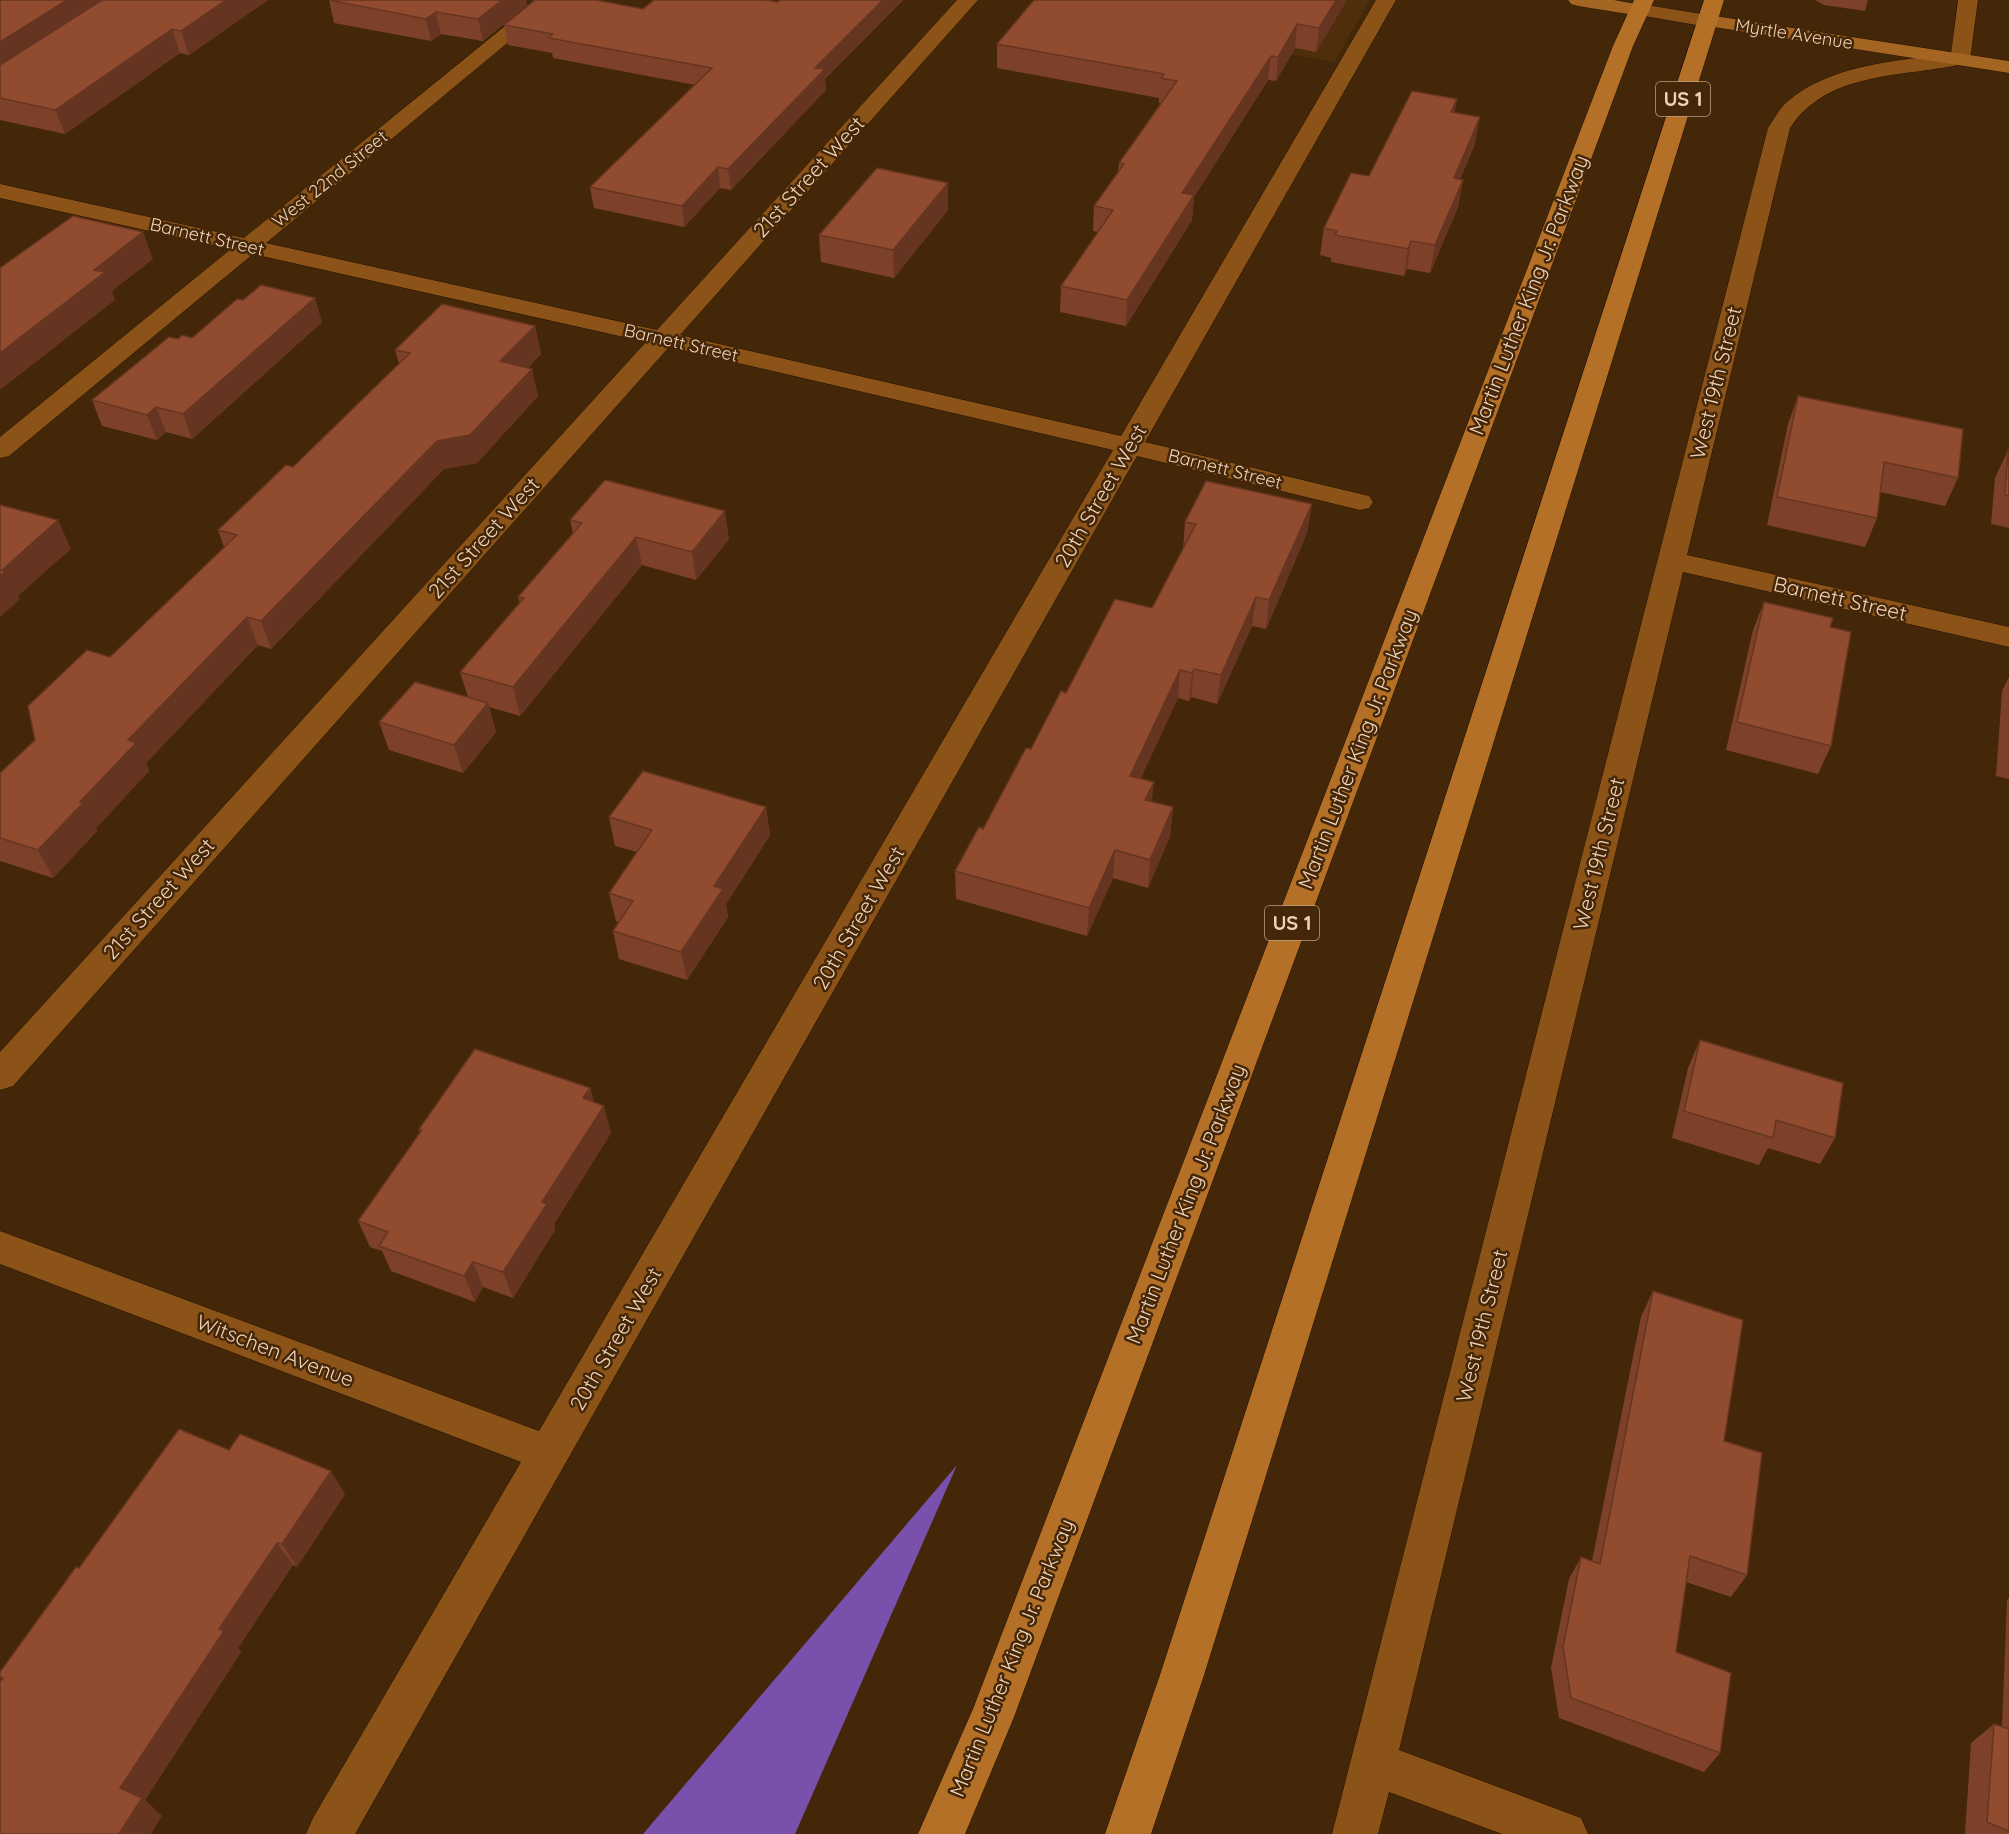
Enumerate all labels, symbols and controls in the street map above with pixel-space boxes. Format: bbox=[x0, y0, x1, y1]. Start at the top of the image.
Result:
street label: Myrtle Avenue bbox=[1734, 13, 1855, 54]
road number: US 1 bbox=[1656, 82, 1710, 116]
street label: 21st Street West bbox=[747, 110, 869, 242]
street label: West 22nd Street bbox=[267, 125, 392, 232]
street label: Martin Luther King Jr. Parkway bbox=[1463, 151, 1594, 438]
street label: Barnett Street bbox=[148, 212, 266, 261]
street label: West 19th Street bbox=[1684, 304, 1747, 462]
street label: Barnett Street bbox=[622, 318, 740, 367]
street label: 20th Street West bbox=[1049, 419, 1152, 572]
street label: Barnett Street bbox=[1166, 443, 1284, 494]
street label: 21st Street West bbox=[422, 471, 544, 603]
street label: Barnett Street bbox=[1771, 570, 1909, 626]
street label: Martin Luther King Jr. Parkway bbox=[1292, 605, 1423, 892]
street label: West 19th Street bbox=[1567, 775, 1630, 933]
street label: 21st Street West bbox=[97, 832, 219, 964]
street label: 20th Street West bbox=[807, 841, 910, 994]
road number: US 1 bbox=[1265, 906, 1319, 940]
street label: Martin Luther King Jr. Parkway bbox=[1120, 1060, 1251, 1347]
street label: West 19th Street bbox=[1450, 1247, 1513, 1405]
street label: 20th Street West bbox=[564, 1262, 667, 1415]
street label: Witschen Avenue bbox=[193, 1308, 358, 1392]
street label: Martin Luther King Jr. Parkway bbox=[943, 1515, 1079, 1800]

